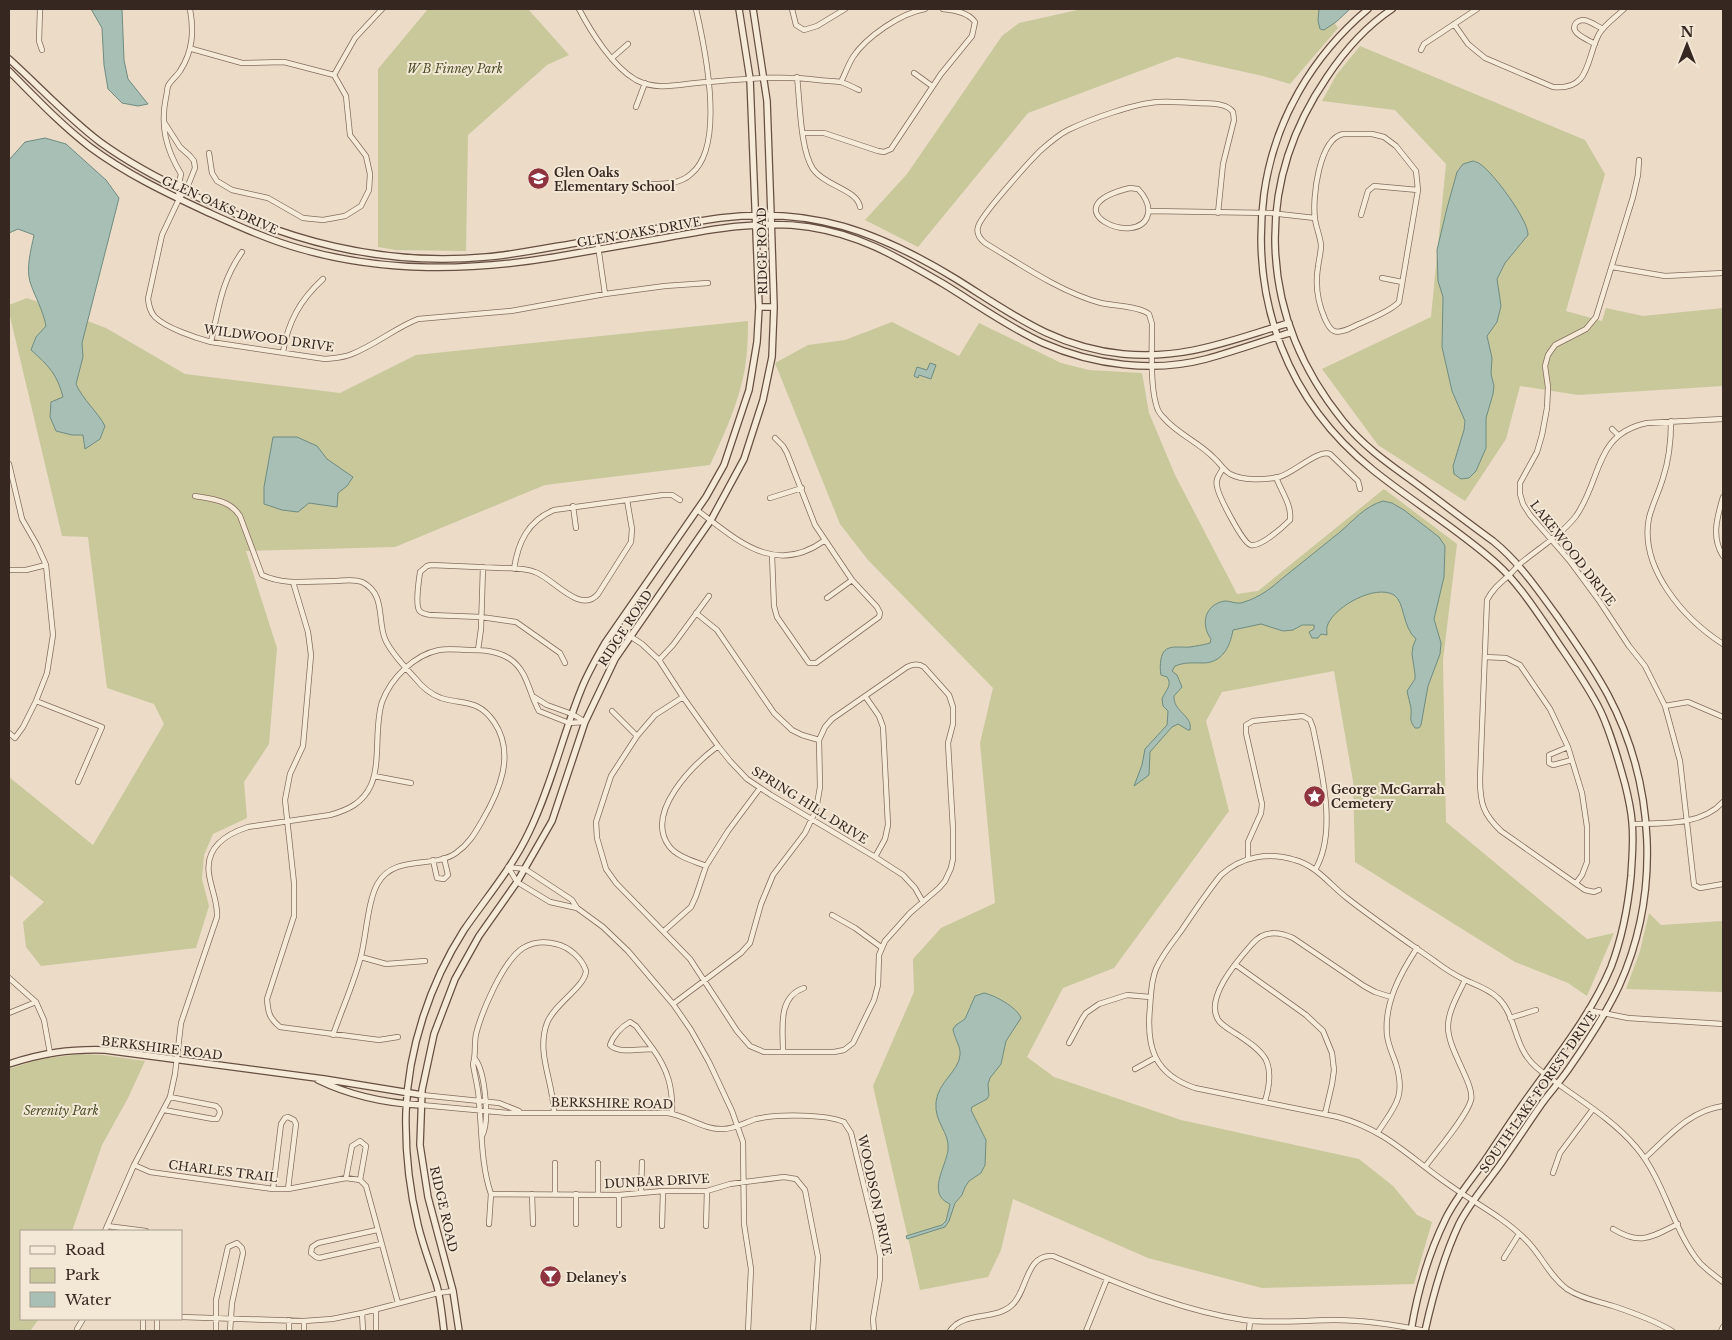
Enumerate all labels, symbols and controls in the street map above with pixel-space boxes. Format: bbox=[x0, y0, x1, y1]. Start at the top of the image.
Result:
north arrow bbox=[1662, 20, 1712, 70]
text: N bbox=[1680, 23, 1694, 41]
park label: W B Finney Park bbox=[407, 61, 503, 76]
place label: Glen Oaks Elementary School bbox=[554, 165, 676, 194]
school or university icon: Glen Oaks Elementary School bbox=[526, 167, 550, 191]
street label: GLEN OAKS DRIVE bbox=[159, 173, 281, 238]
street label: RIDGE ROAD bbox=[754, 207, 770, 295]
street label: GLEN OAKS DRIVE bbox=[576, 214, 703, 250]
street label: WILDWOOD DRIVE bbox=[202, 321, 335, 355]
street label: LAKEWOOD DRIVE bbox=[1527, 497, 1619, 609]
street label: RIDGE ROAD bbox=[595, 587, 655, 669]
street label: SPRING HILL DRIVE bbox=[749, 763, 871, 847]
place label: George McGarrah Cemetery bbox=[1331, 782, 1445, 811]
place icon: George McGarrah Cemetery bbox=[1303, 784, 1327, 808]
street label: SOUTH LAKE FOREST DRIVE bbox=[1476, 1008, 1600, 1176]
street label: BERKSHIRE ROAD bbox=[100, 1033, 224, 1063]
street label: BERKSHIRE ROAD bbox=[551, 1094, 673, 1112]
park label: Serenity Park bbox=[23, 1103, 99, 1118]
street label: WOODSON DRIVE bbox=[855, 1132, 895, 1257]
street label: CHARLES TRAIL bbox=[168, 1157, 279, 1185]
street label: RIDGE ROAD bbox=[427, 1165, 461, 1253]
street label: DUNBAR DRIVE bbox=[604, 1171, 710, 1191]
legend bbox=[20, 1230, 182, 1320]
text: Road bbox=[65, 1240, 105, 1259]
text: Park bbox=[65, 1265, 101, 1284]
bar icon: Delaney's bbox=[538, 1265, 562, 1289]
place label: Delaney's bbox=[566, 1270, 627, 1285]
text: Water bbox=[64, 1290, 112, 1309]

